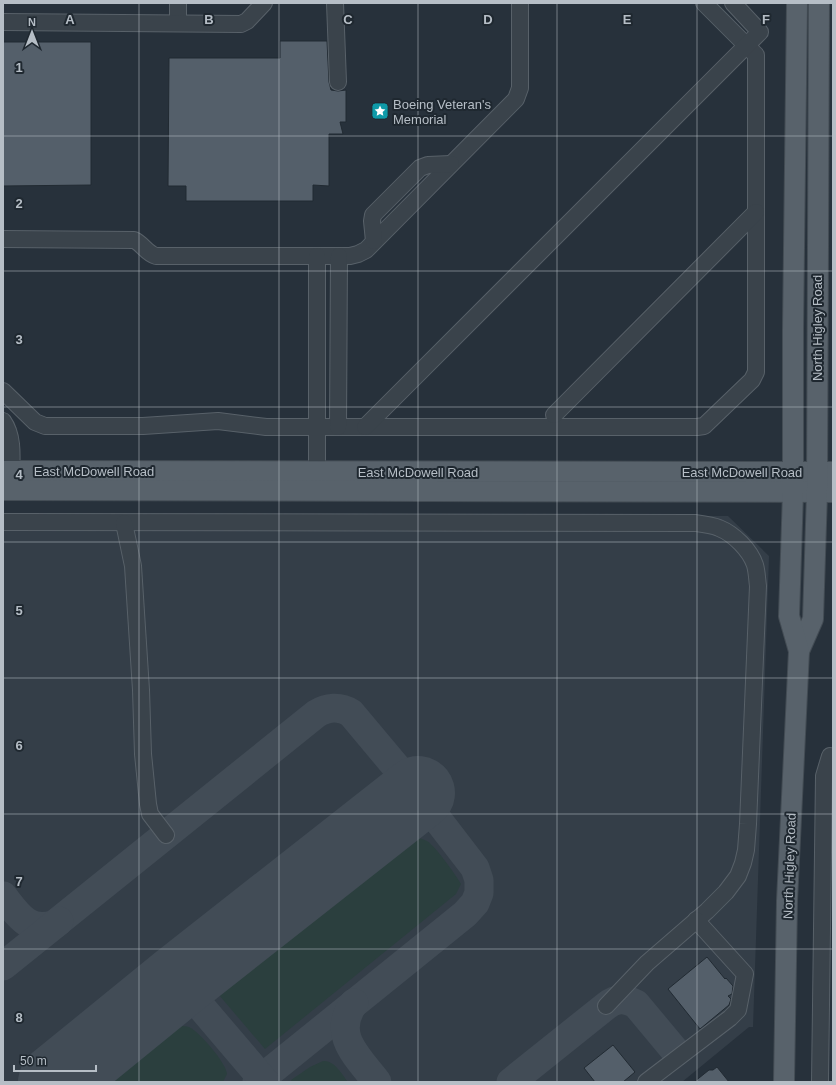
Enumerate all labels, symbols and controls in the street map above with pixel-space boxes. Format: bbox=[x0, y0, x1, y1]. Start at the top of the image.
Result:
north arrow bbox=[12, 12, 52, 52]
text: A bbox=[65, 12, 75, 27]
text: B bbox=[204, 12, 214, 27]
text: C bbox=[343, 12, 353, 27]
text: D bbox=[483, 12, 493, 27]
text: E bbox=[623, 12, 632, 27]
text: F bbox=[762, 12, 770, 27]
text: N bbox=[28, 16, 36, 28]
text: 1 bbox=[15, 60, 23, 75]
place label: Boeing Veteran's Memorial bbox=[393, 97, 491, 127]
place icon: Boeing Veteran's Memorial bbox=[370, 101, 390, 121]
text: 2 bbox=[15, 196, 23, 211]
street label: North Higley Road bbox=[810, 275, 825, 381]
text: 3 bbox=[15, 332, 23, 347]
street label: East McDowell Road bbox=[34, 464, 154, 479]
street label: East McDowell Road bbox=[358, 465, 478, 480]
street label: East McDowell Road bbox=[682, 465, 802, 480]
text: 4 bbox=[15, 467, 23, 482]
text: 5 bbox=[15, 603, 23, 618]
text: 6 bbox=[15, 738, 23, 753]
street label: North Higley Road bbox=[780, 813, 799, 919]
text: 7 bbox=[15, 874, 23, 889]
text: 8 bbox=[15, 1010, 23, 1025]
scale bar bbox=[14, 1047, 96, 1073]
text: 50 m bbox=[20, 1054, 47, 1068]

